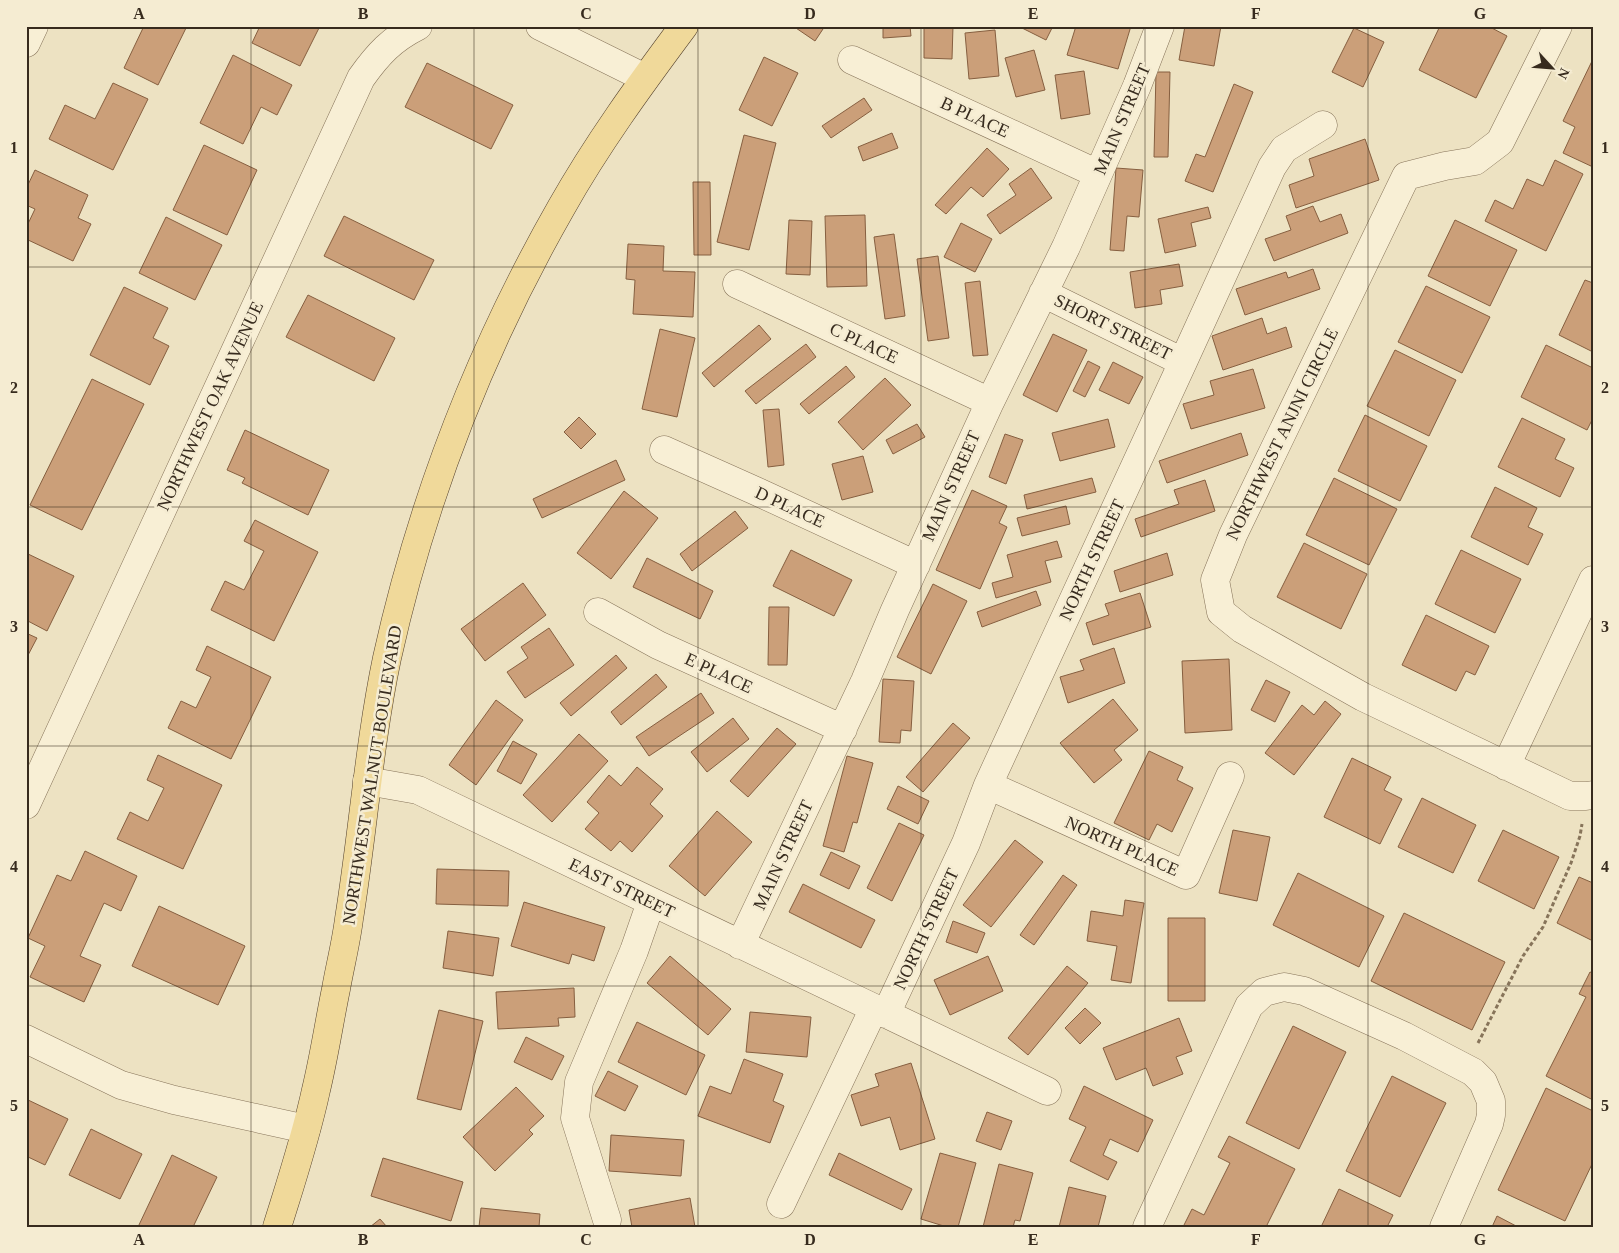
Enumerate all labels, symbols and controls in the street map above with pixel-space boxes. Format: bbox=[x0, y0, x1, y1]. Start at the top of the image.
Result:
text: A bbox=[133, 5, 145, 22]
text: B bbox=[358, 5, 369, 22]
text: C bbox=[580, 5, 592, 22]
text: D bbox=[804, 5, 816, 22]
text: E bbox=[1028, 5, 1038, 22]
text: F bbox=[1251, 5, 1261, 22]
text: G bbox=[1474, 5, 1487, 22]
north arrow bbox=[1526, 42, 1576, 92]
street label: MAIN STREET bbox=[1090, 61, 1154, 177]
text: N bbox=[1554, 66, 1572, 81]
street label: B PLACE bbox=[937, 92, 1013, 142]
text: 1 bbox=[10, 139, 18, 156]
text: 1 bbox=[1601, 139, 1609, 156]
street label: SHORT STREET bbox=[1051, 290, 1175, 364]
street label: NORTHWEST OAK AVENUE bbox=[153, 298, 267, 514]
street label: C PLACE bbox=[826, 318, 902, 368]
street label: NORTHWEST ANJNI CIRCLE bbox=[1222, 325, 1342, 543]
text: 2 bbox=[10, 379, 18, 396]
text: 2 bbox=[1601, 379, 1609, 396]
street label: MAIN STREET bbox=[918, 428, 984, 544]
street label: D PLACE bbox=[752, 482, 828, 532]
street label: NORTH STREET bbox=[1055, 496, 1129, 624]
text: 3 bbox=[10, 618, 18, 635]
text: 3 bbox=[1601, 618, 1609, 635]
street label: NORTHWEST WALNUT BOULEVARD bbox=[338, 624, 406, 926]
street label: E PLACE bbox=[682, 649, 756, 697]
street label: MAIN STREET bbox=[749, 797, 817, 913]
street label: NORTH PLACE bbox=[1062, 812, 1182, 880]
street label: EAST STREET bbox=[566, 854, 678, 922]
text: 4 bbox=[10, 858, 18, 875]
text: 4 bbox=[1601, 858, 1609, 875]
street label: NORTH STREET bbox=[889, 865, 963, 993]
text: 5 bbox=[10, 1097, 18, 1114]
text: 5 bbox=[1601, 1097, 1609, 1114]
text: A bbox=[133, 1231, 145, 1248]
text: B bbox=[358, 1231, 369, 1248]
text: C bbox=[580, 1231, 592, 1248]
text: D bbox=[804, 1231, 816, 1248]
text: E bbox=[1028, 1231, 1038, 1248]
text: F bbox=[1251, 1231, 1261, 1248]
text: G bbox=[1474, 1231, 1487, 1248]

